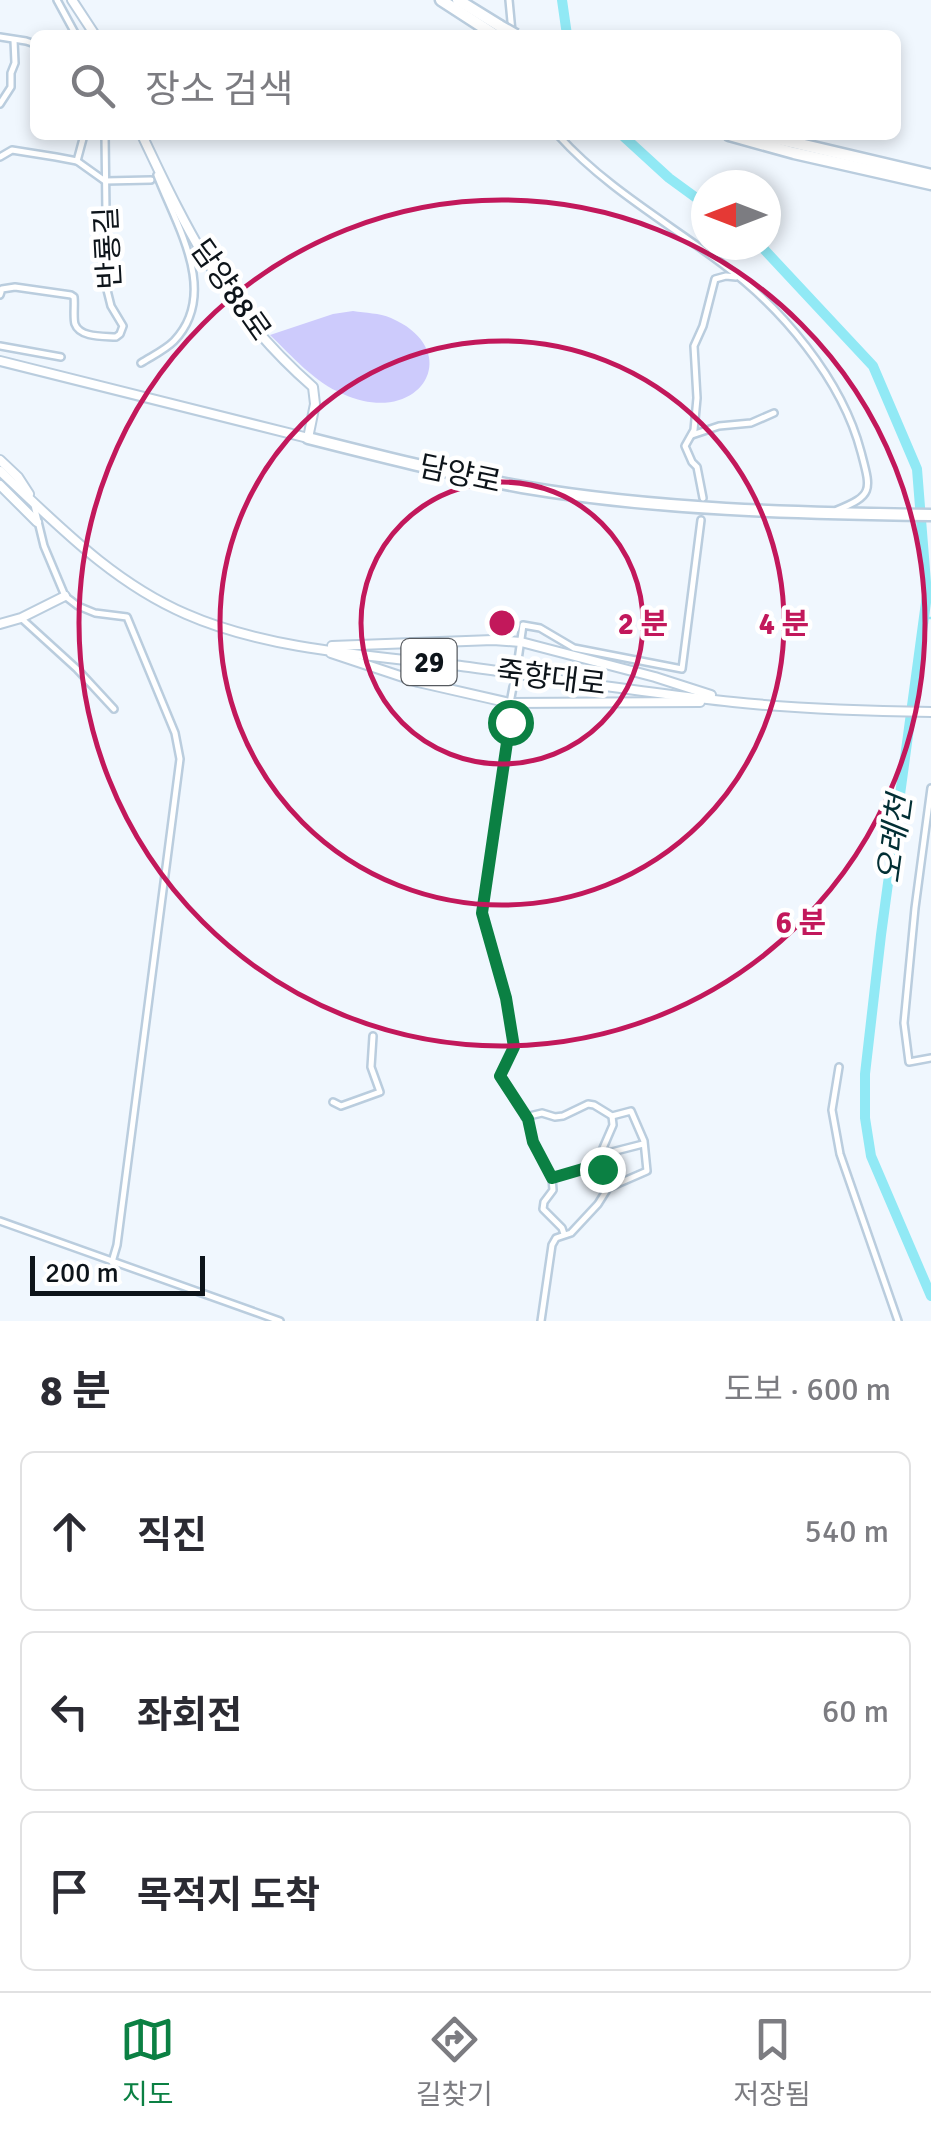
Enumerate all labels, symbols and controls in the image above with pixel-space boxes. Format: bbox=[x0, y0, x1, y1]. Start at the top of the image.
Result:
search box bbox=[30, 30, 901, 140]
icon: search bbox=[65, 58, 120, 113]
text: 장소 검색 bbox=[145, 66, 293, 113]
north arrow bbox=[691, 170, 781, 260]
street label: 반룡길 bbox=[88, 206, 129, 290]
street label: 담양88로 bbox=[182, 232, 279, 348]
street label: 담양로 bbox=[416, 448, 504, 501]
centre of rings bbox=[484, 605, 520, 641]
text: 2 분 bbox=[618, 606, 668, 643]
text: 4 분 bbox=[759, 606, 809, 643]
road number: 29 bbox=[402, 639, 456, 685]
street label: 죽향대로 bbox=[494, 653, 608, 704]
route start bbox=[488, 700, 534, 746]
water label: 오례천 bbox=[869, 789, 920, 886]
text: 6 분 bbox=[776, 905, 826, 942]
route end bbox=[580, 1147, 626, 1193]
scale bar bbox=[30, 1251, 205, 1296]
text: 200 m bbox=[45, 1256, 119, 1290]
text: 8 분 bbox=[40, 1366, 111, 1417]
text: 도보 · 600 m bbox=[724, 1370, 891, 1409]
icon: ahead bbox=[42, 1504, 97, 1559]
text: 직진 bbox=[137, 1512, 207, 1559]
text: 540 m bbox=[805, 1512, 889, 1551]
icon: left bbox=[42, 1684, 97, 1739]
text: 좌회전 bbox=[137, 1692, 242, 1739]
text: 60 m bbox=[822, 1692, 889, 1731]
icon: arrive bbox=[42, 1864, 97, 1919]
text: 목적지 도착 bbox=[137, 1872, 320, 1919]
tab: 지도 bbox=[120, 2012, 175, 2112]
tab: 길찾기 bbox=[416, 2012, 493, 2112]
tab: 저장됨 bbox=[733, 2012, 811, 2112]

